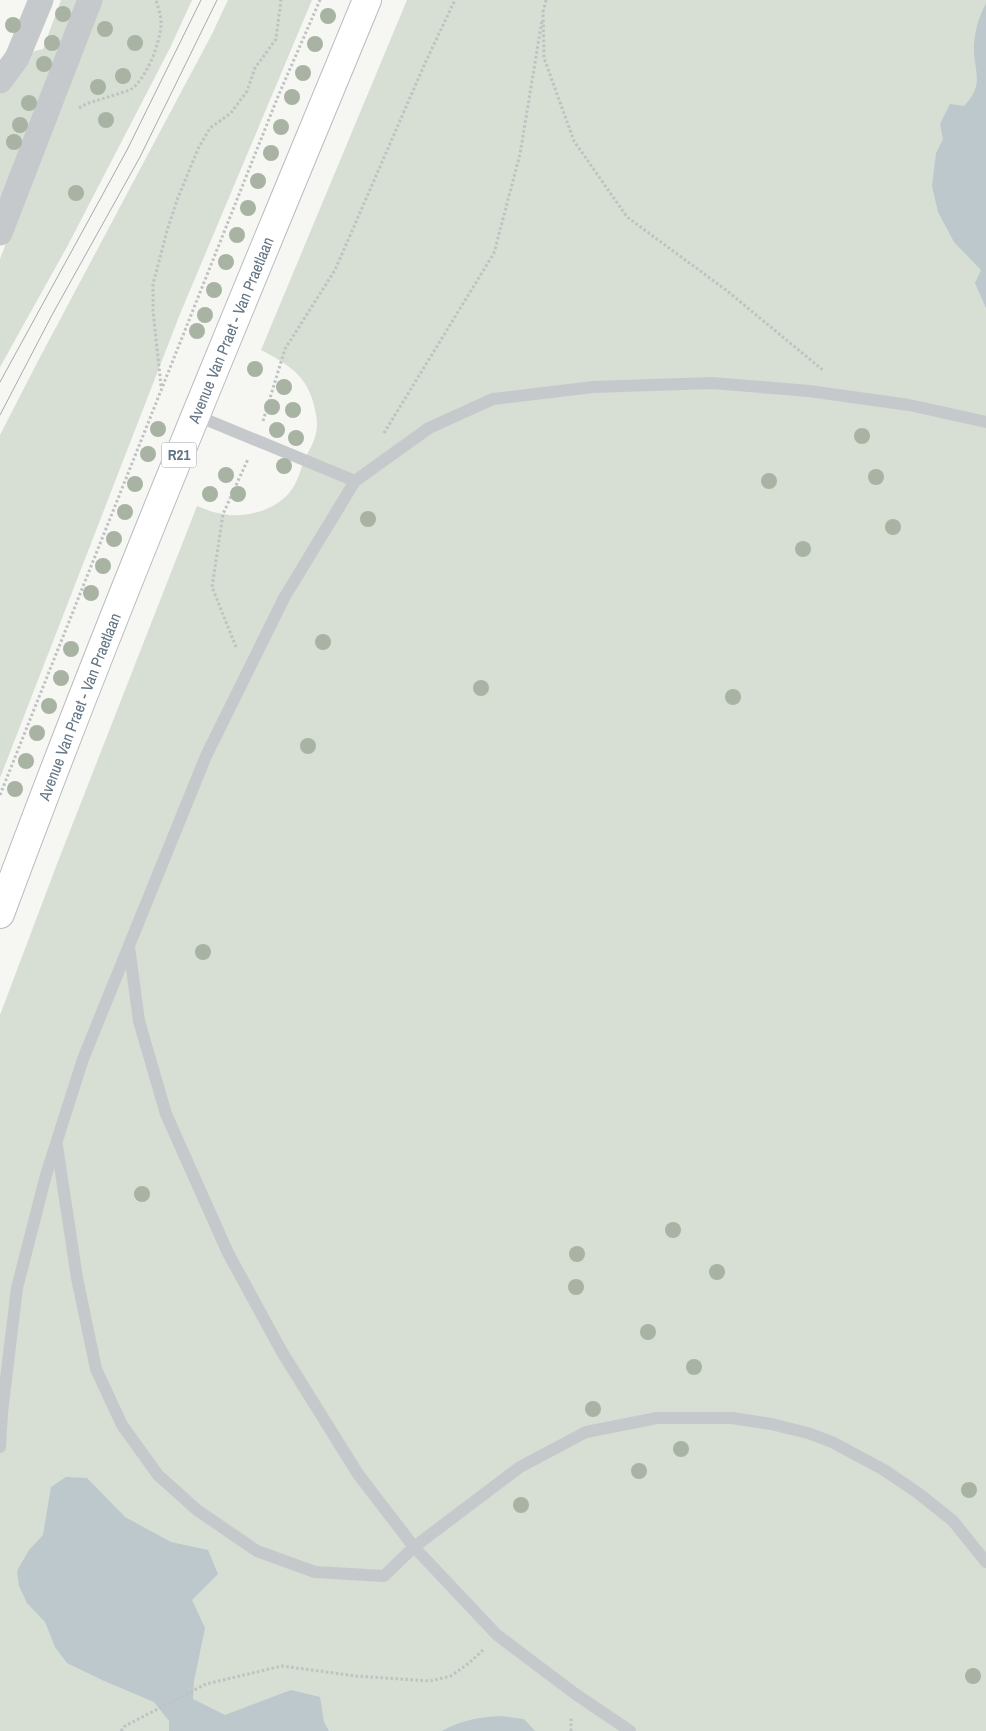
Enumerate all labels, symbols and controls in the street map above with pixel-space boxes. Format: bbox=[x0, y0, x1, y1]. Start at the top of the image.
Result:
street label: Avenue Van Praet - Van Praetlaan bbox=[182, 234, 279, 427]
road number: R21 bbox=[162, 442, 196, 468]
street label: Avenue Van Praet - Van Praetlaan bbox=[32, 610, 126, 804]

